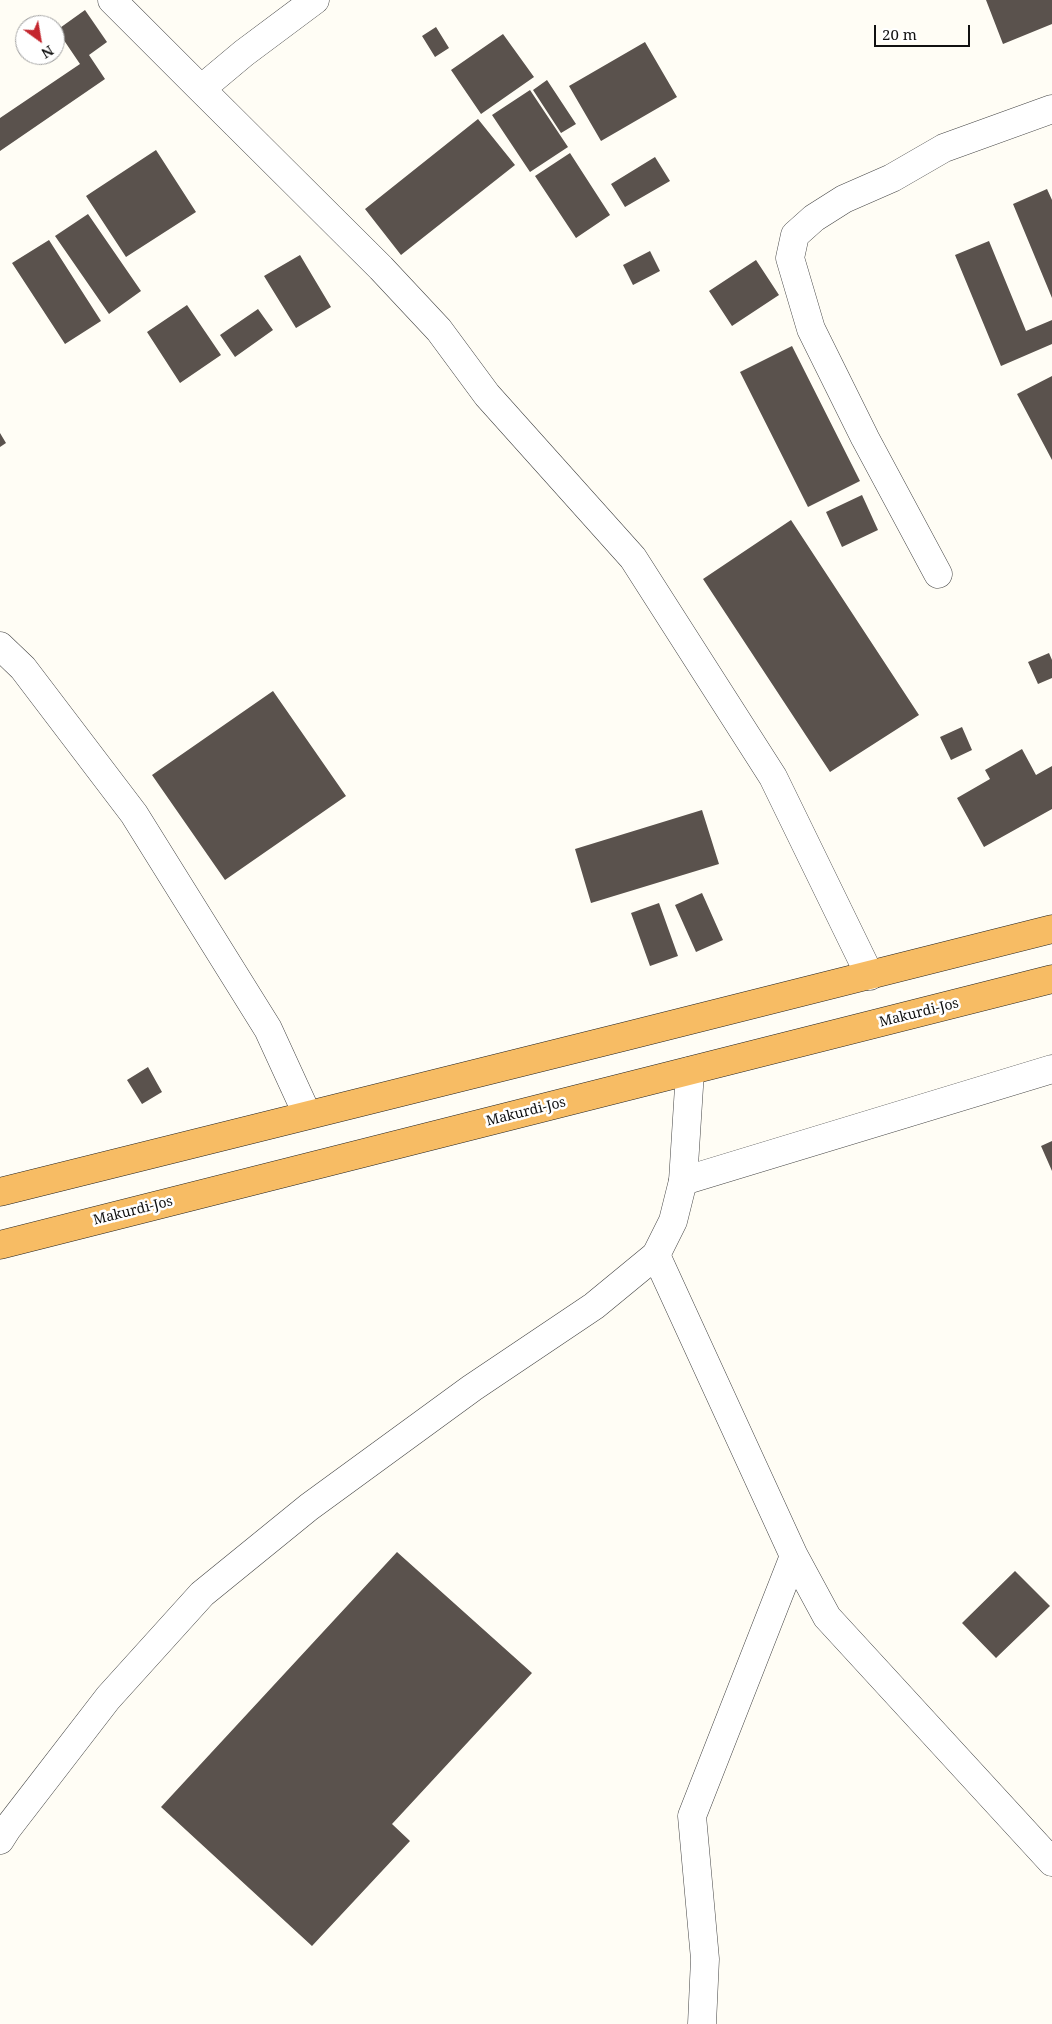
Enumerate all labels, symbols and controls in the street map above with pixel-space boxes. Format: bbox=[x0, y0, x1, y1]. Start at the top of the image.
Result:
north arrow bbox=[15, 15, 65, 65]
scale bar bbox=[877, 15, 973, 47]
text: 20 m bbox=[882, 24, 917, 44]
text: N bbox=[38, 41, 57, 63]
street label: Makurdi-Jos bbox=[877, 995, 961, 1031]
street label: Makurdi-Jos bbox=[484, 1094, 568, 1130]
street label: Makurdi-Jos bbox=[91, 1193, 175, 1229]

